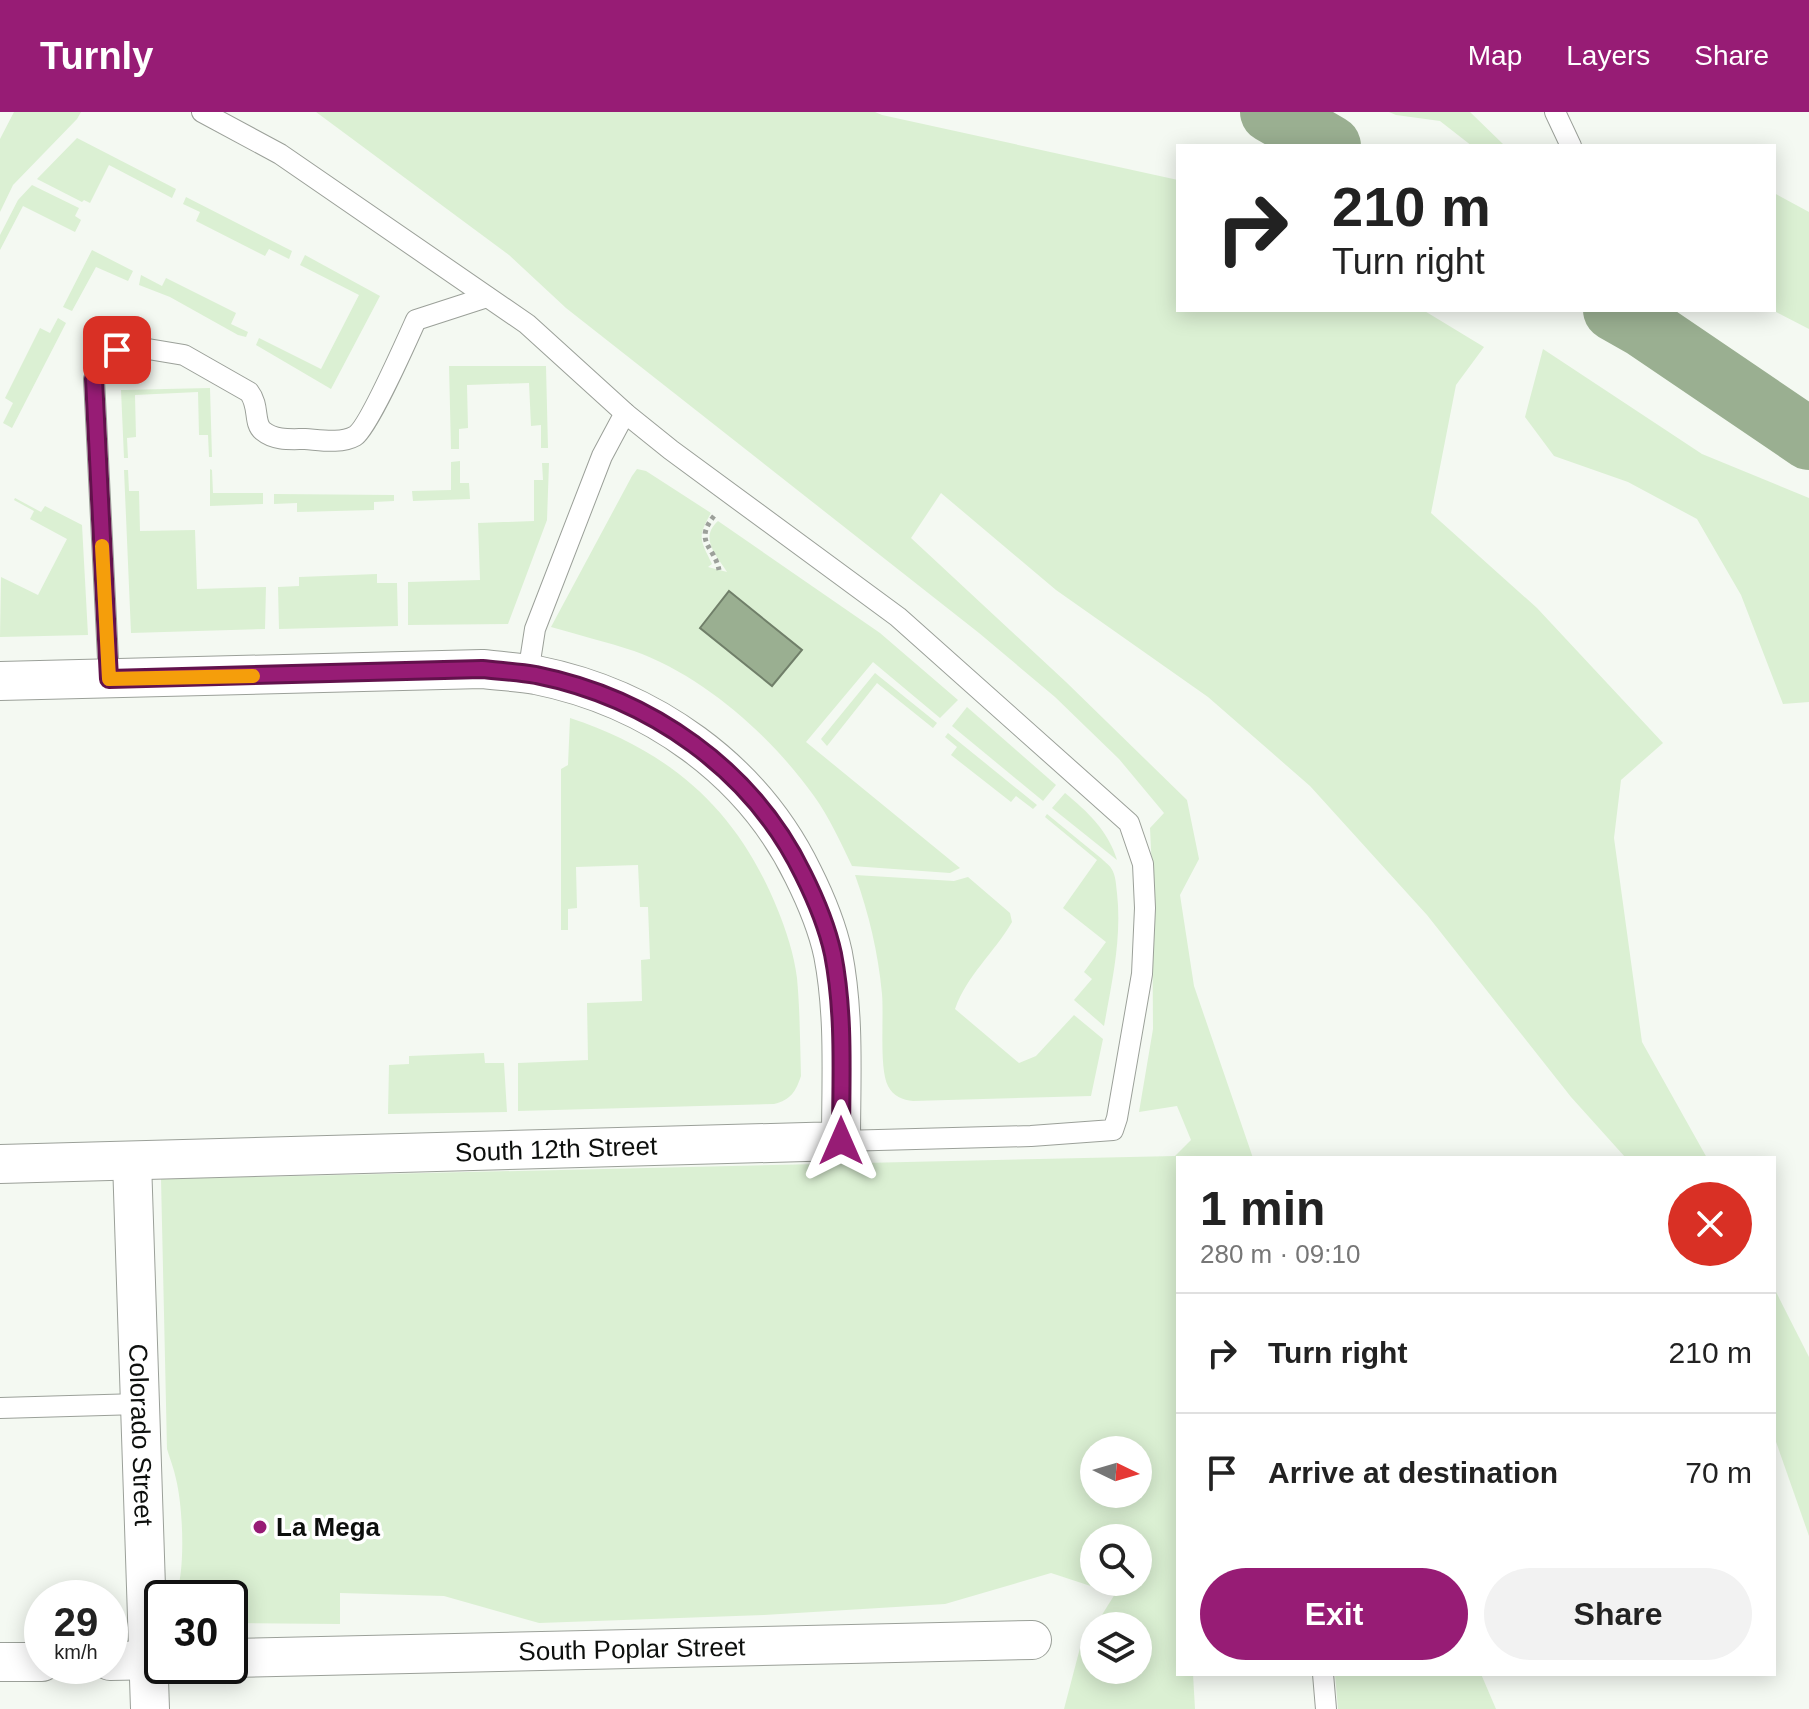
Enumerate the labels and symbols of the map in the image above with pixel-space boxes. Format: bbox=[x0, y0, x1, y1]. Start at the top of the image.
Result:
pin bbox=[83, 316, 151, 384]
position arrow bbox=[799, 1099, 883, 1183]
street label: South 12th Street bbox=[454, 1130, 658, 1168]
street label: Colorado Street bbox=[123, 1343, 159, 1527]
north arrow bbox=[1080, 1436, 1152, 1508]
place label: La Mega bbox=[276, 1512, 381, 1542]
marker: La Mega bbox=[251, 1518, 269, 1536]
speed limit sign: 30 bbox=[144, 1580, 248, 1684]
street label: South Poplar Street bbox=[518, 1631, 747, 1667]

